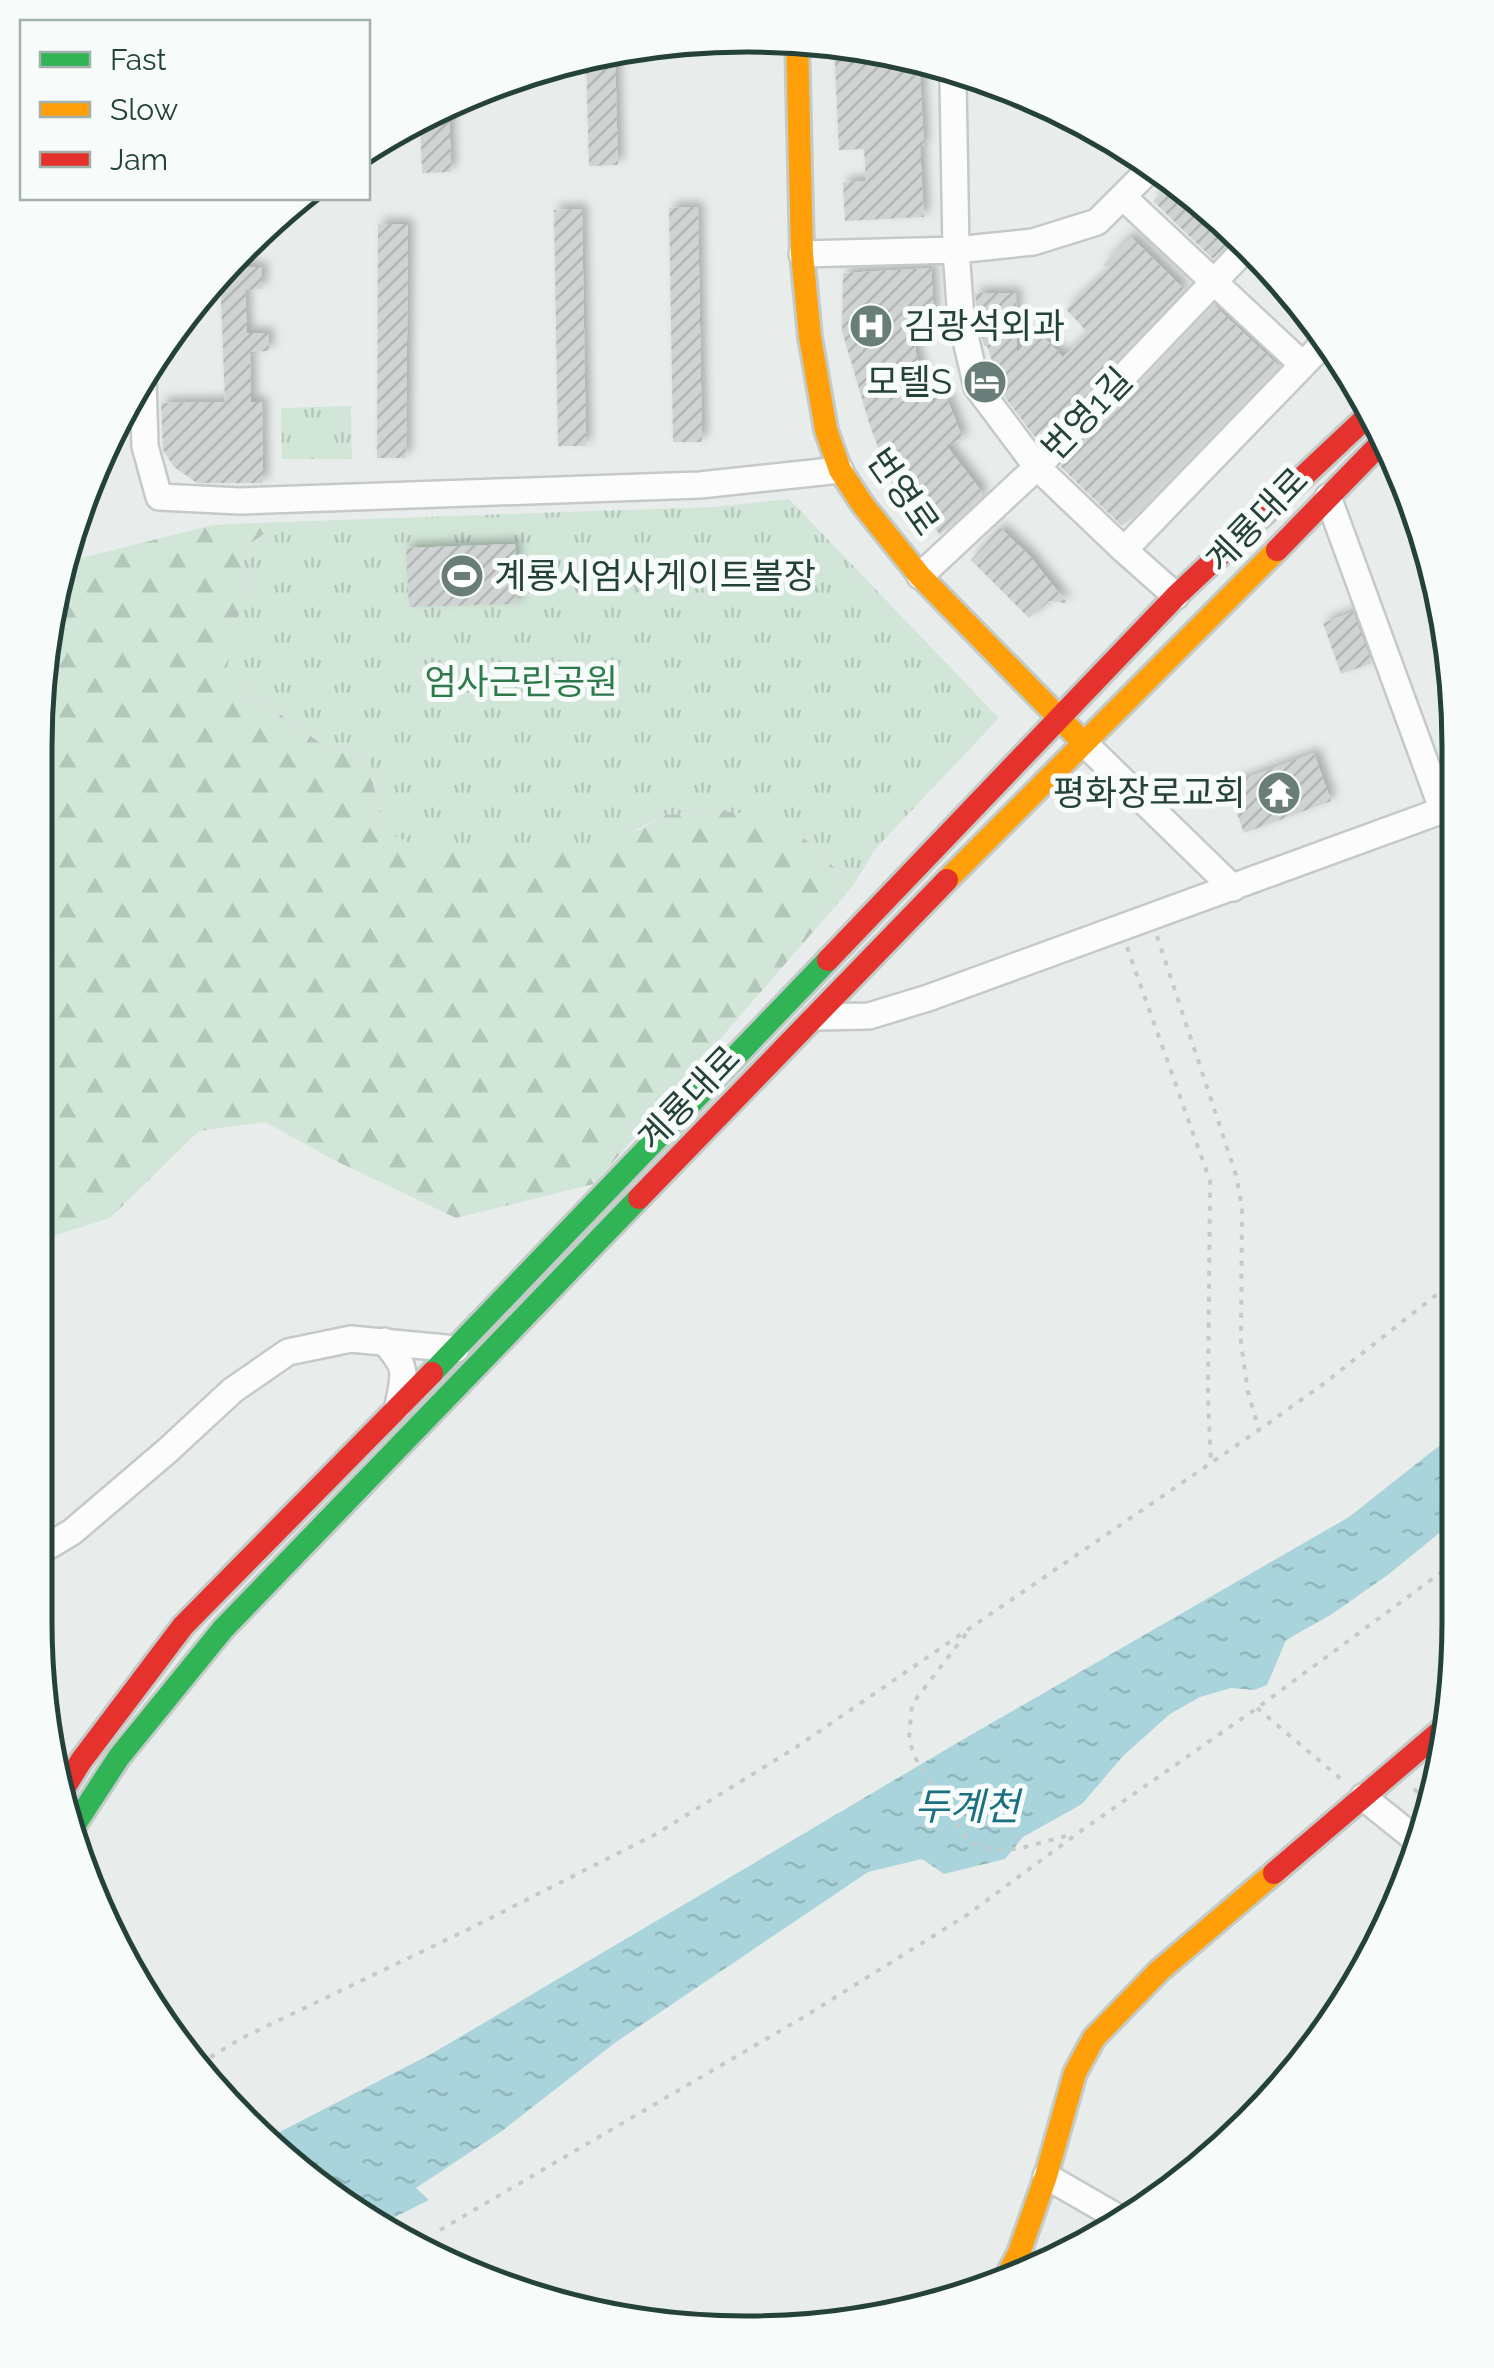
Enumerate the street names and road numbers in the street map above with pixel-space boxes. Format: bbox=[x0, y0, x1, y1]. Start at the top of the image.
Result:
street label: 번영1길 bbox=[1033, 359, 1140, 468]
street label: 번영로 bbox=[859, 440, 948, 543]
street label: 계룡대로 bbox=[1197, 459, 1316, 580]
street label: 계룡대로 bbox=[629, 1037, 748, 1158]

